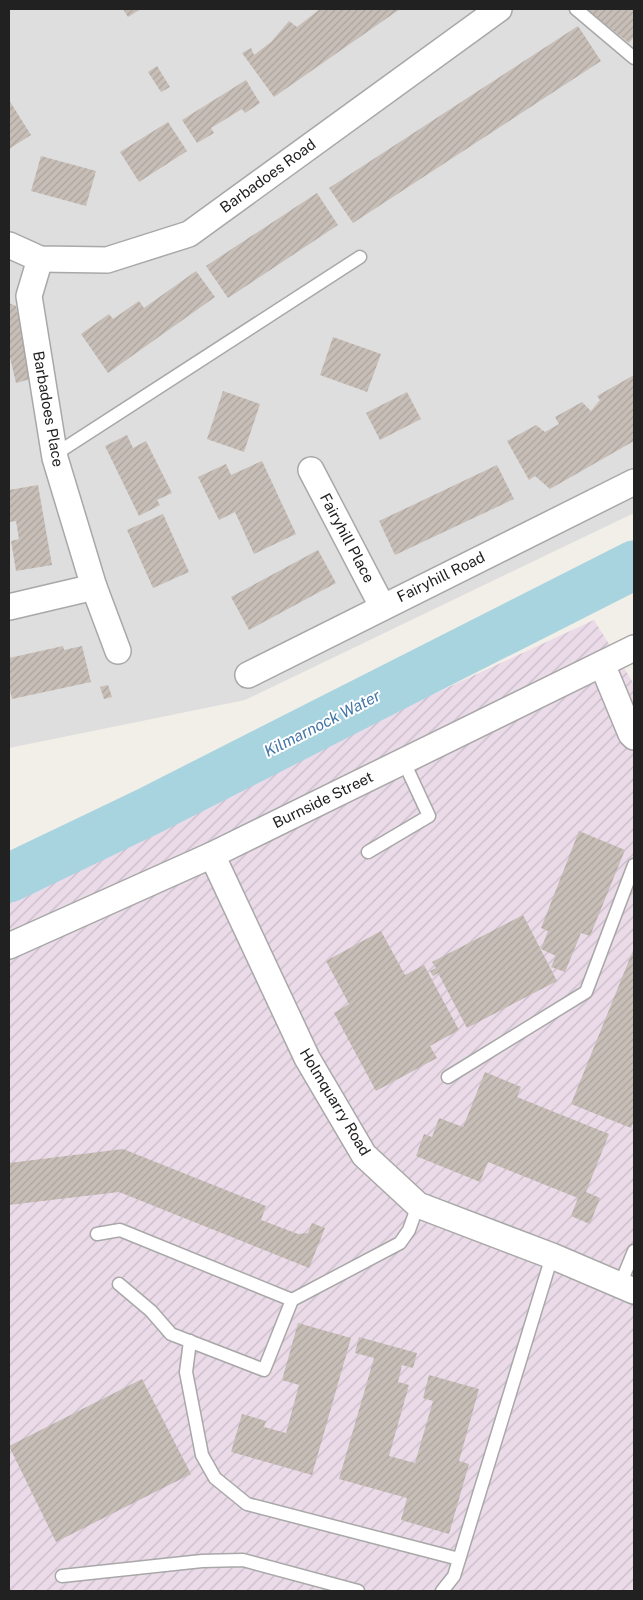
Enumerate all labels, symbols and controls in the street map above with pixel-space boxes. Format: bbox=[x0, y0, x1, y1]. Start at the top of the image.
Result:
street label: Barbadoes Road bbox=[217, 135, 319, 216]
street label: Barbadoes Place bbox=[30, 350, 67, 468]
street label: Fairyhill Place bbox=[317, 490, 378, 585]
street label: Fairyhill Road bbox=[394, 548, 487, 605]
water label: Kilmarnock Water bbox=[261, 686, 384, 761]
street label: Burnside Street bbox=[270, 768, 376, 831]
street label: Holmquarry Road bbox=[297, 1045, 374, 1159]

